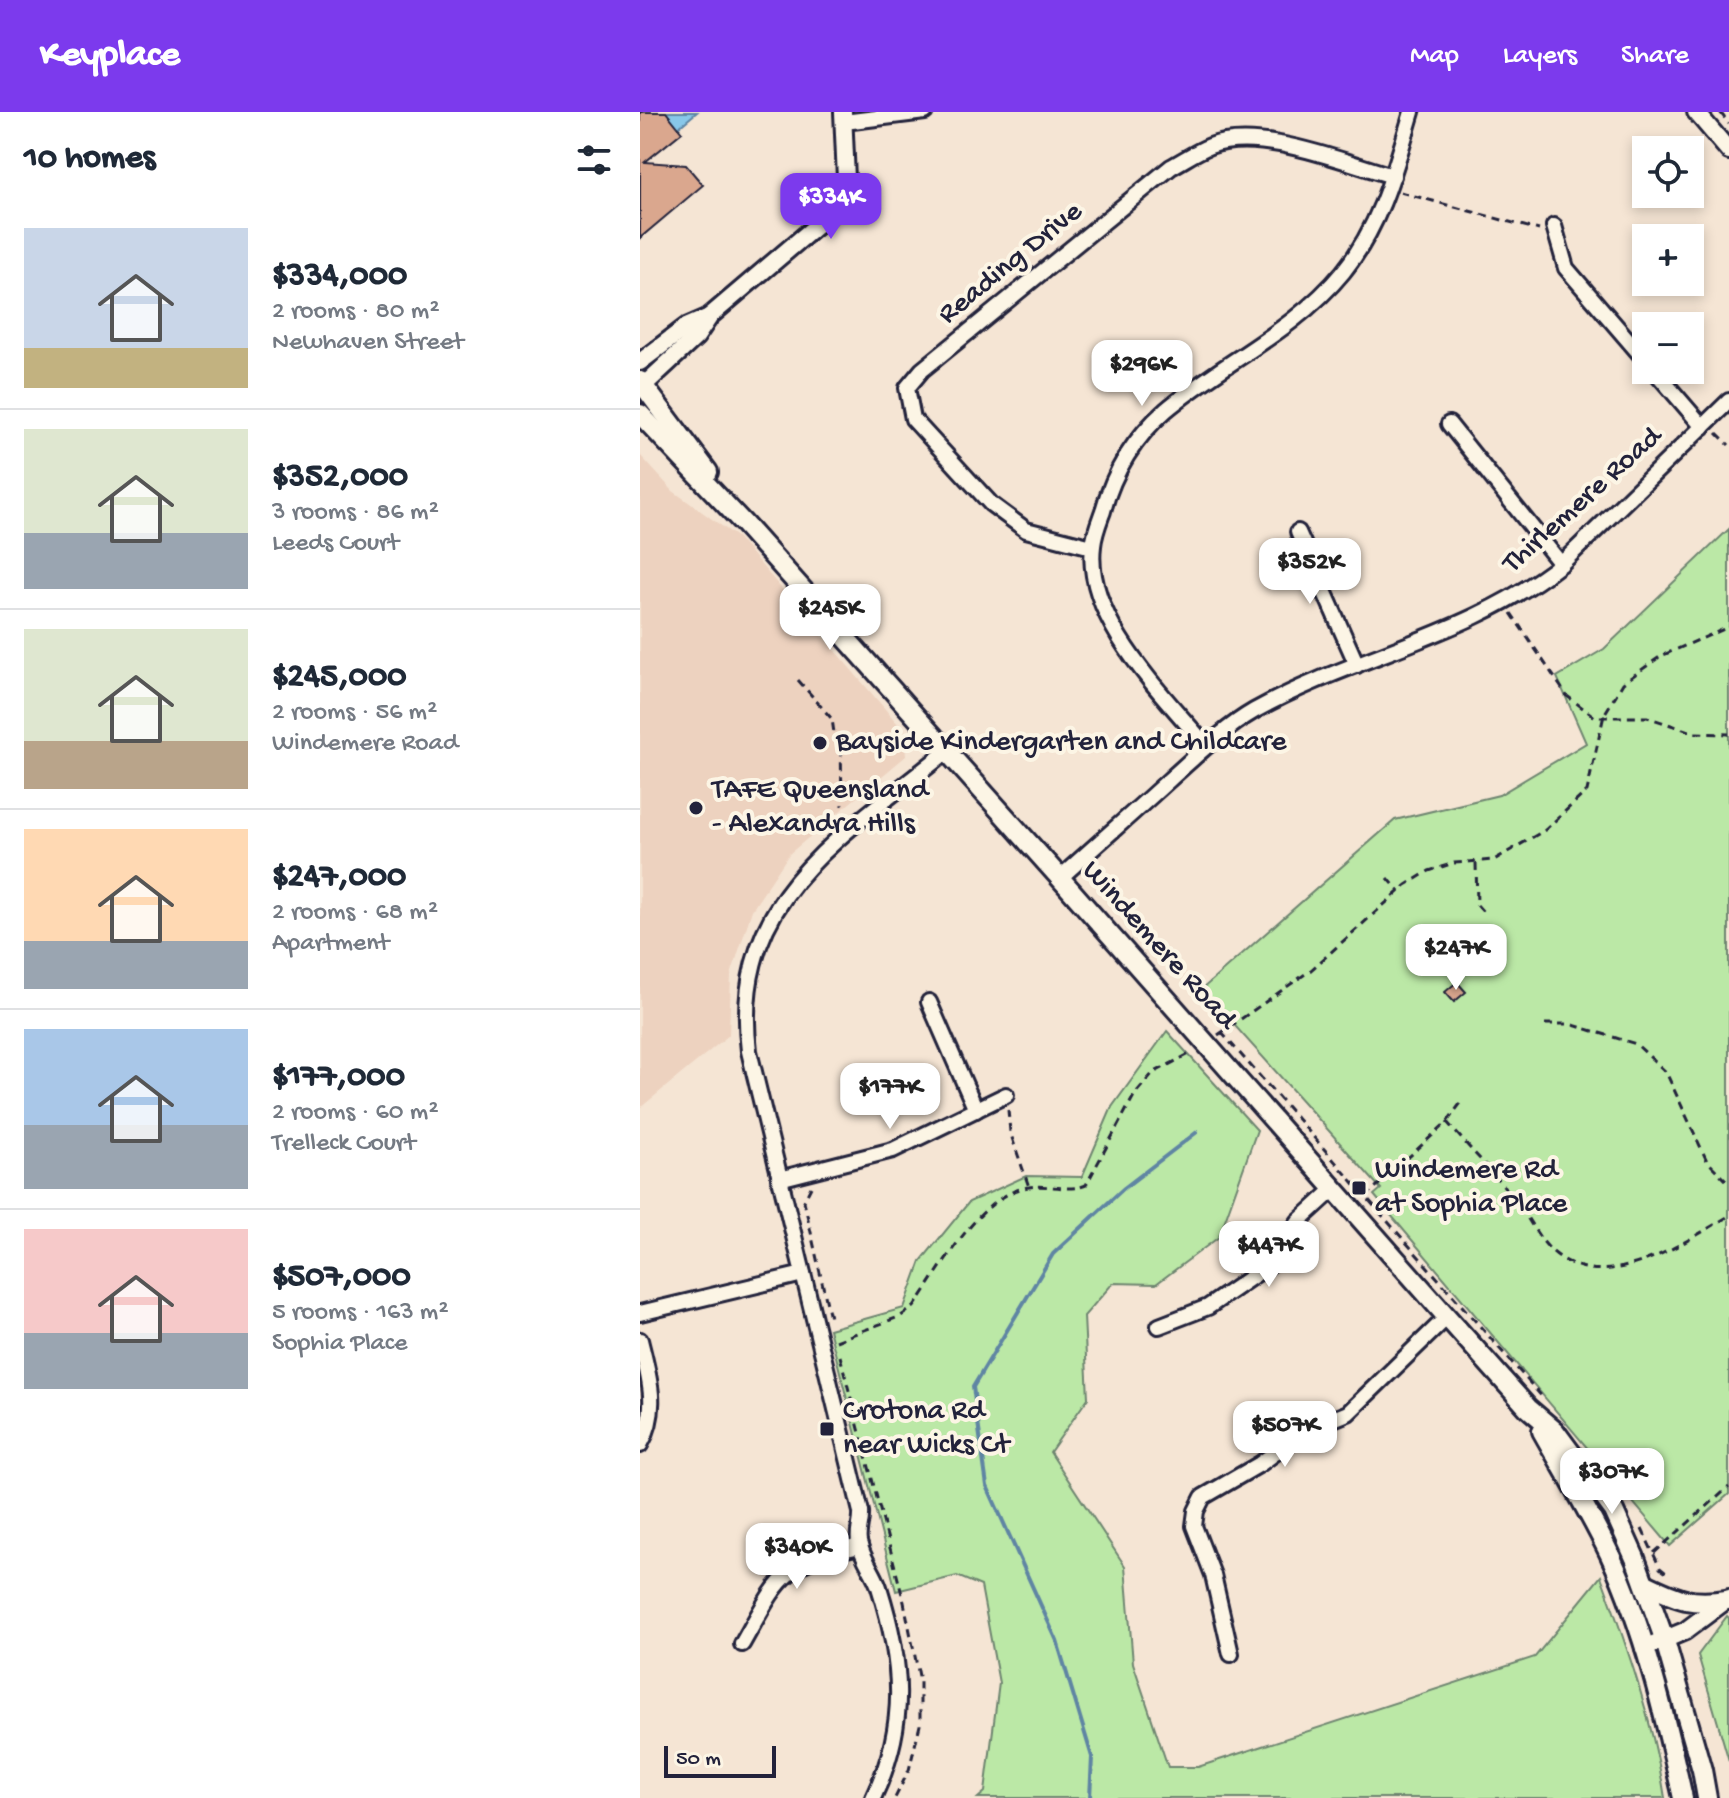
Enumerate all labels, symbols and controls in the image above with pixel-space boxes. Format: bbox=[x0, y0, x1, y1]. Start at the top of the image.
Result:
text: Keyplace bbox=[40, 34, 180, 78]
text: Map bbox=[1410, 40, 1459, 73]
text: Layers bbox=[1503, 40, 1577, 73]
text: Share bbox=[1621, 40, 1689, 73]
map controls bbox=[1632, 136, 1704, 384]
button: locate bbox=[1632, 136, 1704, 208]
icon: filters bbox=[572, 138, 616, 182]
text: 10 homes bbox=[24, 140, 155, 180]
pin: $334K bbox=[775, 173, 887, 241]
text: $334K bbox=[798, 183, 864, 214]
street label: Reading Drive bbox=[932, 195, 1091, 333]
button: + bbox=[1632, 224, 1704, 296]
text: $334,000 bbox=[272, 257, 407, 297]
icon: home bbox=[88, 260, 184, 356]
text: 2 rooms · 80 m² bbox=[272, 297, 440, 328]
button: − bbox=[1632, 312, 1704, 384]
text: Newhaven Street bbox=[272, 328, 464, 359]
pin: $296K bbox=[1086, 340, 1198, 408]
text: $296K bbox=[1110, 350, 1174, 381]
street label: Thirlemere Road bbox=[1495, 419, 1672, 583]
text: $352,000 bbox=[272, 458, 408, 498]
icon: home bbox=[88, 461, 184, 557]
text: 3 rooms · 86 m² bbox=[272, 498, 439, 529]
text: Leeds Court bbox=[272, 529, 399, 560]
pin: $352K bbox=[1254, 538, 1366, 606]
text: $352K bbox=[1277, 548, 1343, 579]
pin: $245K bbox=[774, 584, 886, 652]
text: $245K bbox=[798, 594, 862, 625]
text: $245,000 bbox=[272, 658, 407, 698]
icon: home bbox=[88, 661, 184, 757]
text: 2 rooms · 56 m² bbox=[272, 698, 437, 729]
place label: Bayside Kindergarten and Childcare bbox=[835, 726, 1287, 761]
text: Windemere Road bbox=[272, 729, 458, 760]
marker: Bayside Kindergarten and Childcare bbox=[811, 734, 829, 752]
place label: TAFE Queensland - Alexandra Hills bbox=[710, 774, 930, 843]
marker: TAFE Queensland - Alexandra Hills bbox=[687, 799, 705, 817]
street label: Windemere Road bbox=[1073, 854, 1244, 1039]
text: $247,000 bbox=[272, 858, 406, 898]
icon: home bbox=[88, 861, 184, 957]
text: 2 rooms · 68 m² bbox=[272, 898, 438, 929]
pin: $247K bbox=[1400, 924, 1512, 992]
text: Apartment bbox=[272, 929, 389, 960]
text: $247K bbox=[1424, 934, 1488, 965]
text: $177,000 bbox=[272, 1058, 405, 1098]
icon: home bbox=[88, 1061, 184, 1157]
pin: $177K bbox=[834, 1063, 946, 1131]
text: $177K bbox=[858, 1073, 922, 1104]
text: 2 rooms · 60 m² bbox=[272, 1098, 438, 1129]
text: Trelleck Court bbox=[272, 1129, 416, 1160]
place label: Windemere Rd at Sophia Place bbox=[1375, 1154, 1568, 1223]
marker: Windemere Rd at Sophia Place bbox=[1350, 1179, 1368, 1197]
pin: $447K bbox=[1213, 1221, 1325, 1289]
text: $447K bbox=[1237, 1231, 1301, 1262]
text: $507,000 bbox=[272, 1258, 411, 1298]
icon: home bbox=[88, 1261, 184, 1357]
text: 5 rooms · 163 m² bbox=[272, 1298, 449, 1329]
text: Sophia Place bbox=[272, 1329, 407, 1360]
place label: Crotona Rd near Wicks Ct bbox=[843, 1395, 1012, 1464]
pin: $507K bbox=[1229, 1401, 1341, 1469]
text: $507K bbox=[1251, 1411, 1319, 1442]
marker: Crotona Rd near Wicks Ct bbox=[818, 1420, 836, 1438]
pin: $307K bbox=[1556, 1448, 1668, 1516]
text: $307K bbox=[1578, 1458, 1646, 1489]
pin: $340K bbox=[741, 1523, 853, 1591]
text: $340K bbox=[764, 1533, 830, 1564]
scale bar bbox=[664, 1742, 776, 1778]
text: 50 m bbox=[676, 1747, 721, 1773]

